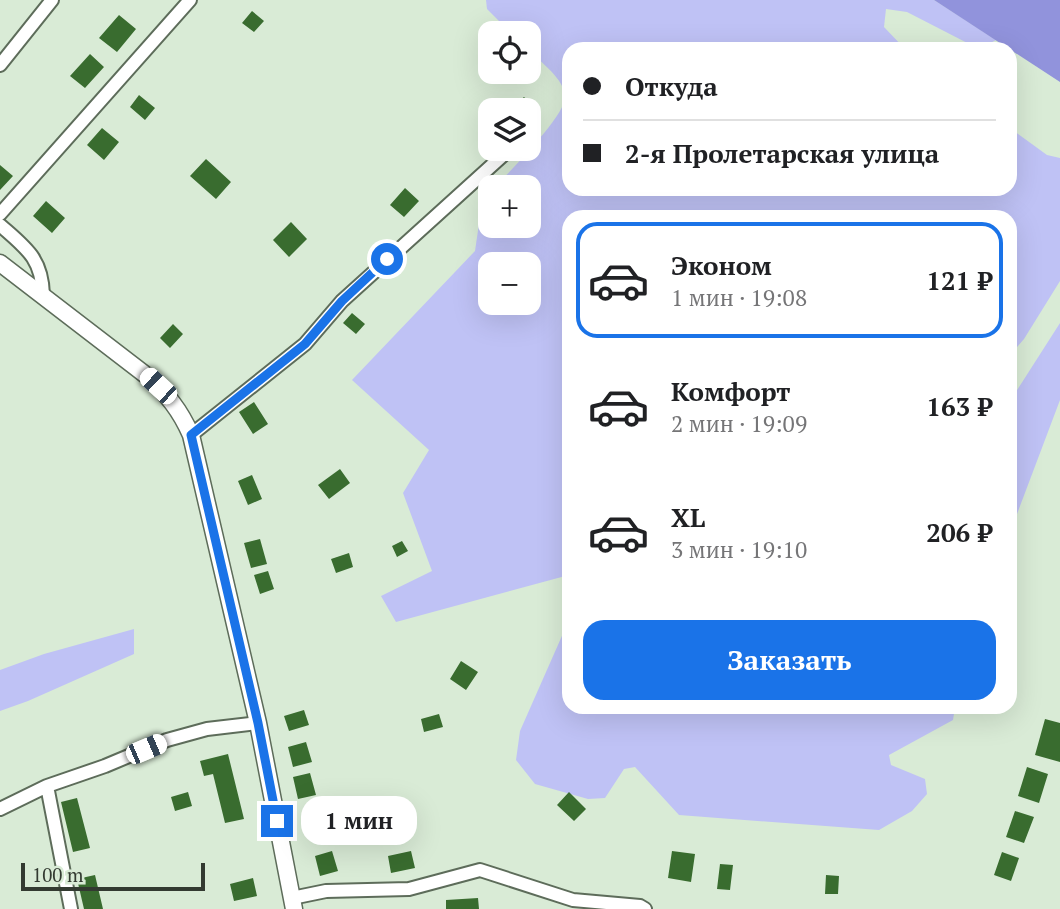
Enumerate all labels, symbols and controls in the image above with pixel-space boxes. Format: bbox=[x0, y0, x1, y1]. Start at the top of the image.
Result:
map controls bbox=[478, 21, 541, 315]
button: locate bbox=[478, 21, 541, 84]
text: Откуда bbox=[625, 69, 718, 103]
button: layers bbox=[478, 98, 541, 161]
text: 2-я Пролетарская улица bbox=[625, 136, 939, 170]
button: + bbox=[478, 175, 541, 238]
route start bbox=[371, 243, 403, 275]
text: Эконом bbox=[671, 248, 772, 282]
icon: car bbox=[587, 249, 650, 312]
button: − bbox=[478, 252, 541, 315]
text: 121 ₽ bbox=[926, 263, 992, 297]
text: 1 мин · 19:08 bbox=[671, 282, 807, 313]
car bbox=[136, 364, 181, 408]
text: Комфорт bbox=[671, 374, 790, 408]
icon: car bbox=[587, 375, 650, 438]
text: 163 ₽ bbox=[926, 389, 992, 423]
text: 2 мин · 19:09 bbox=[671, 408, 807, 439]
text: XL bbox=[671, 500, 705, 534]
icon: car bbox=[587, 501, 650, 564]
text: 206 ₽ bbox=[926, 515, 992, 549]
text: 3 мин · 19:10 bbox=[671, 534, 807, 565]
button: Заказать bbox=[583, 620, 996, 700]
car bbox=[123, 731, 170, 767]
callout: 1 мин bbox=[302, 796, 417, 846]
route end bbox=[261, 805, 293, 837]
text: 1 мин bbox=[325, 805, 393, 836]
scale bar bbox=[21, 860, 205, 892]
text: 100 m bbox=[32, 862, 83, 887]

